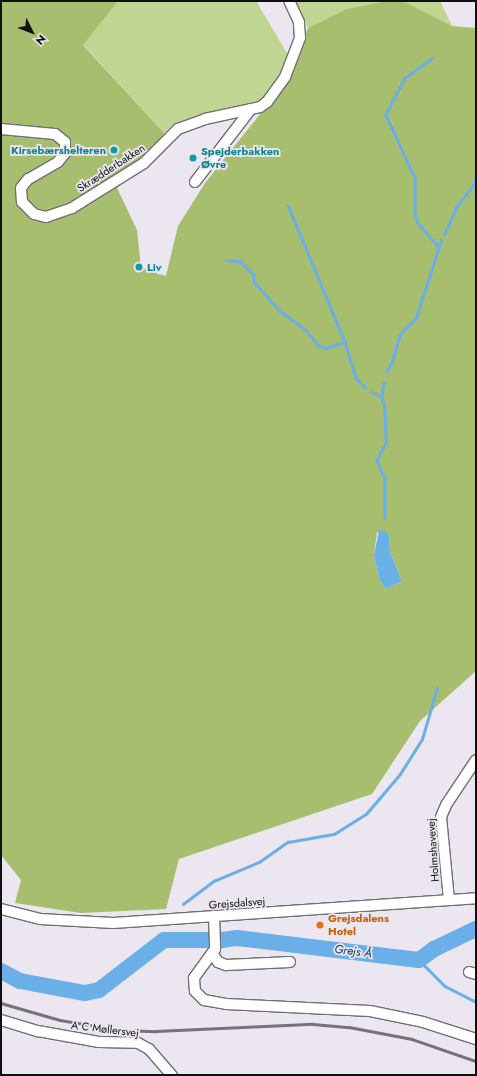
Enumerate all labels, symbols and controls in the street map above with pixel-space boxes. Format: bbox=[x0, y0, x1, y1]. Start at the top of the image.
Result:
north arrow bbox=[12, 12, 52, 52]
text: N bbox=[32, 31, 50, 49]
street label: Skrædderbakken bbox=[75, 141, 147, 195]
place label: Kirsebærshelteren bbox=[11, 143, 106, 157]
marker: Kirsebærshelteren bbox=[109, 145, 119, 155]
place label: Spejderbakken Øvre bbox=[201, 145, 279, 171]
marker: Spejderbakken Øvre bbox=[188, 153, 198, 163]
place label: Liv bbox=[147, 260, 162, 274]
marker: Liv bbox=[134, 262, 144, 272]
street label: Holmshavevej bbox=[424, 818, 442, 882]
street label: Grejsdalsvej bbox=[208, 894, 266, 912]
place label: Grejsdalens Hotel bbox=[328, 912, 389, 938]
marker: Grejsdalens Hotel bbox=[315, 920, 325, 930]
water label: Grejs Å bbox=[333, 943, 373, 961]
street label: A C Møllersvej bbox=[70, 1018, 140, 1040]

